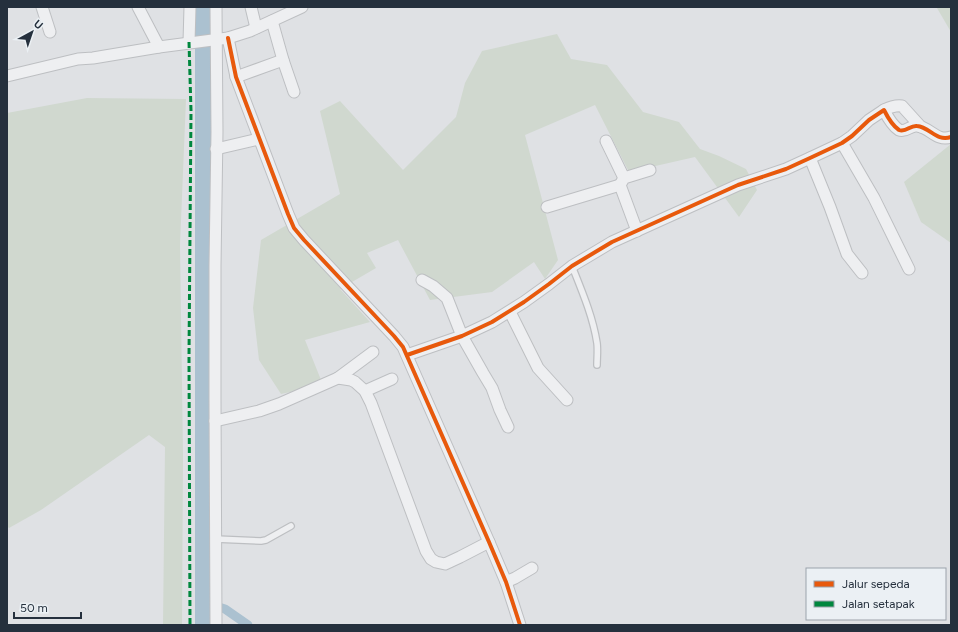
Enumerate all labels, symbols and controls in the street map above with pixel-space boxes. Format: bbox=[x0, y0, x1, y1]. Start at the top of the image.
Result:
north arrow bbox=[12, 12, 52, 52]
text: U bbox=[31, 17, 45, 32]
legend bbox=[806, 568, 946, 620]
text: Jalur sepeda bbox=[842, 577, 910, 591]
scale bar bbox=[14, 594, 81, 620]
text: Jalan setapak bbox=[842, 597, 915, 611]
text: 50 m bbox=[20, 601, 48, 615]

